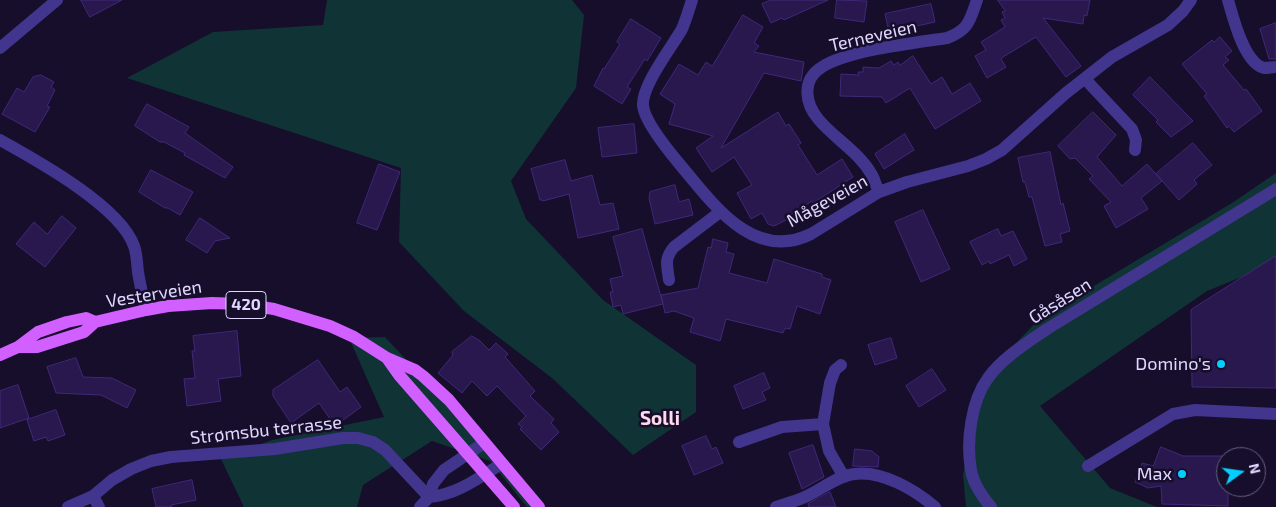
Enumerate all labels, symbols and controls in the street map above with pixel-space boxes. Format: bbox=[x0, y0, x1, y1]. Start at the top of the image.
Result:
street label: Terneveien bbox=[827, 15, 919, 57]
street label: Mågeveien bbox=[783, 170, 871, 232]
street label: Gåsåsen bbox=[1025, 273, 1095, 329]
street label: Vesterveien bbox=[105, 276, 203, 312]
road number: 420 bbox=[226, 292, 266, 318]
place label: Domino's bbox=[1135, 353, 1211, 375]
marker: Domino's bbox=[1215, 358, 1227, 370]
district label: Solli bbox=[640, 408, 680, 430]
street label: Strømsbu terrasse bbox=[189, 411, 343, 449]
north arrow bbox=[1216, 447, 1266, 497]
text: N bbox=[1246, 462, 1265, 475]
place label: Max bbox=[1137, 463, 1172, 485]
marker: Max bbox=[1176, 468, 1188, 480]

